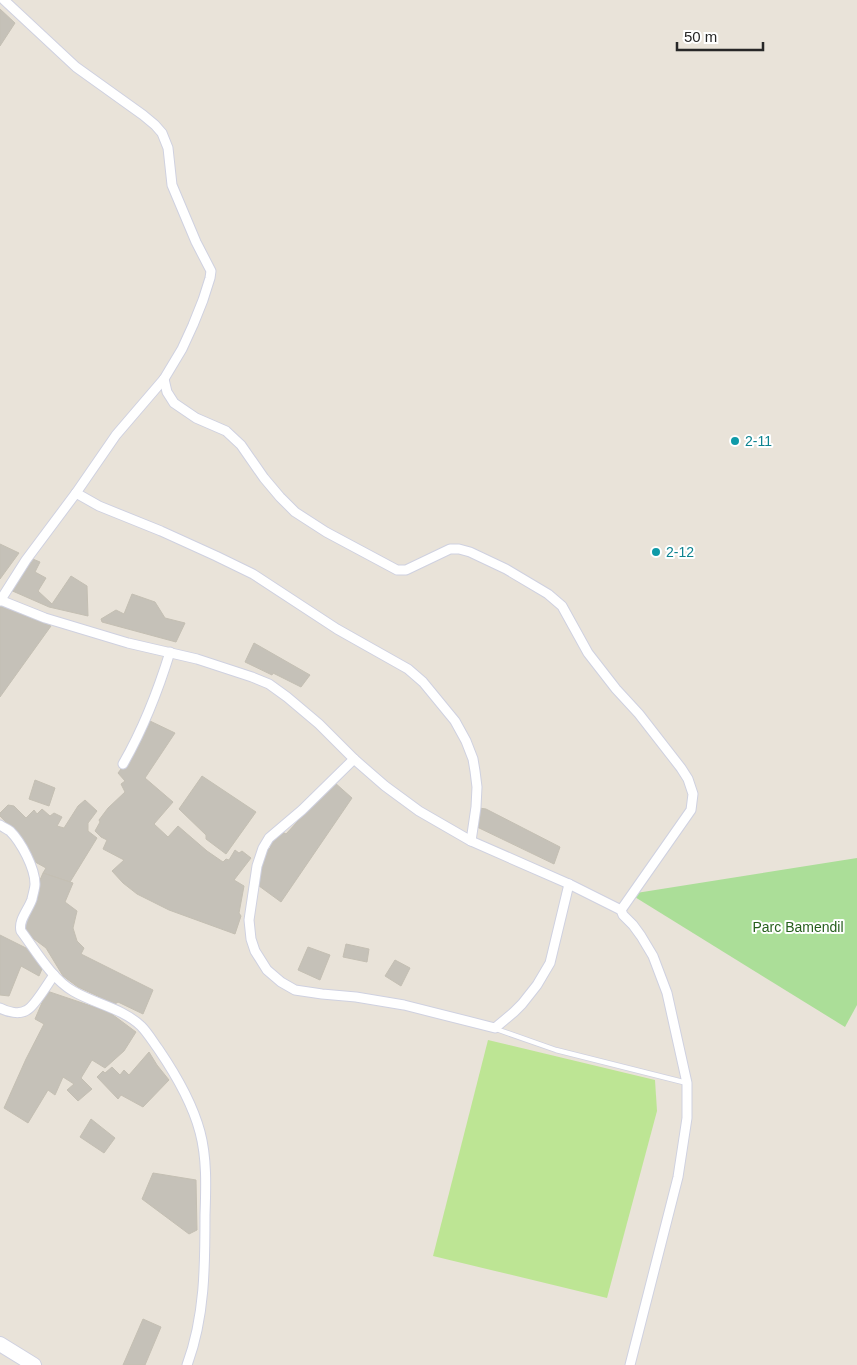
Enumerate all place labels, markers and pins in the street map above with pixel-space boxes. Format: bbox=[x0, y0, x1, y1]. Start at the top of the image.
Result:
place label: 2-11 bbox=[745, 433, 772, 449]
marker: 2-11 bbox=[729, 435, 741, 447]
place label: 2-12 bbox=[666, 544, 694, 560]
marker: 2-12 bbox=[650, 546, 662, 558]

